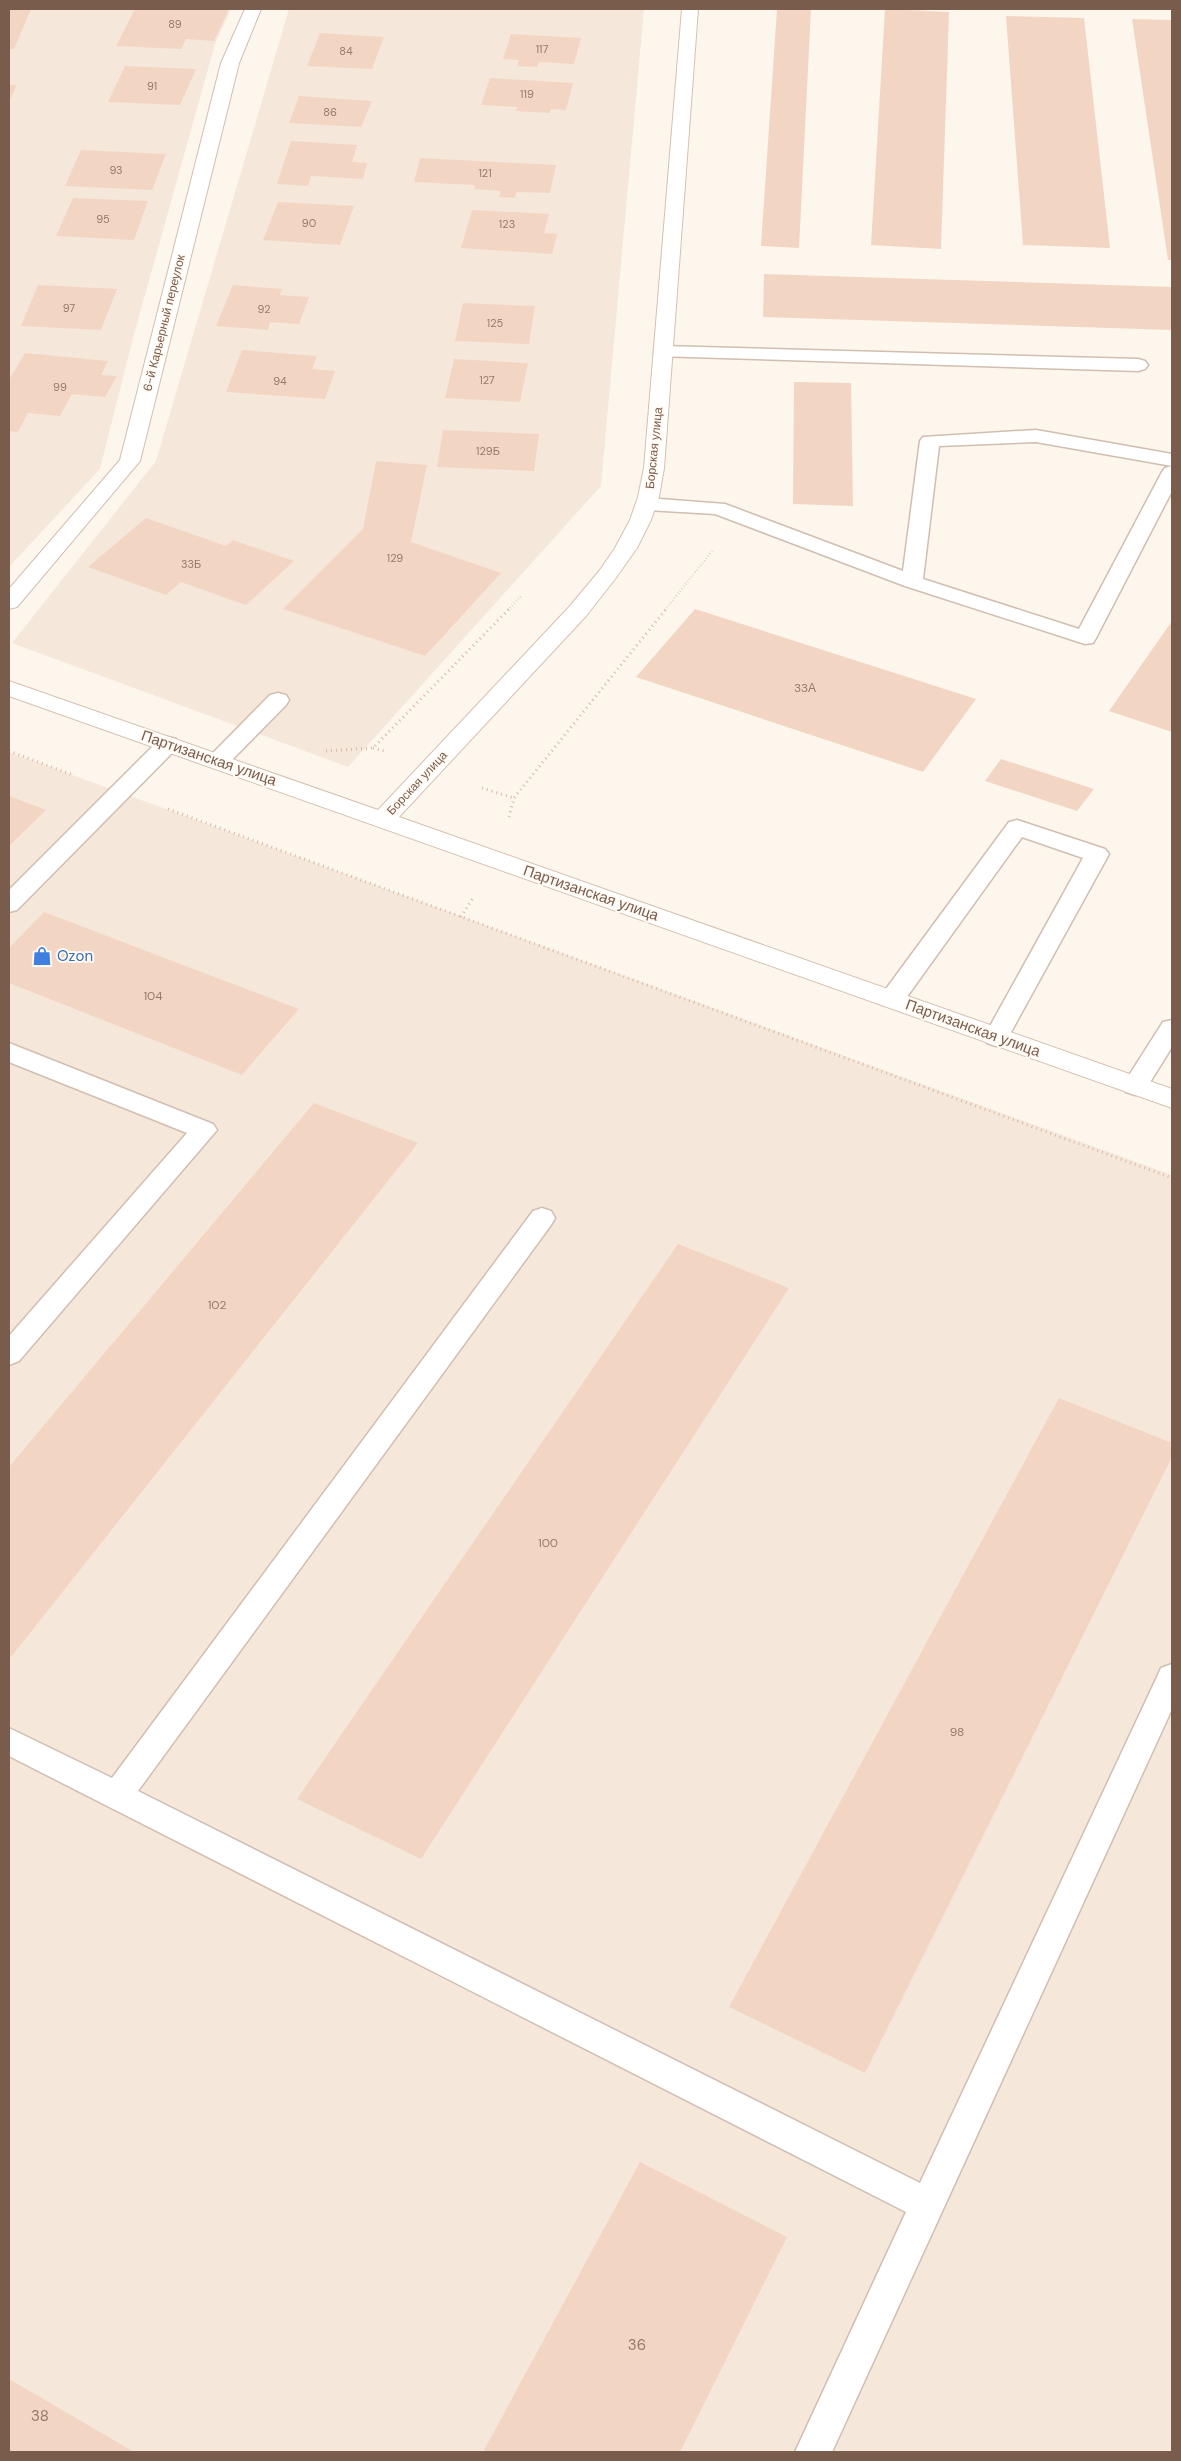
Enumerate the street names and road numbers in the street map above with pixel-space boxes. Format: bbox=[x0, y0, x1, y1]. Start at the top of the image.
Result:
street label: 6-й Карьерный переулок bbox=[139, 252, 189, 393]
street label: Борская улица bbox=[642, 406, 666, 490]
street label: Партизанская улица bbox=[139, 725, 280, 791]
street label: Борская улица bbox=[383, 747, 451, 818]
street label: Партизанская улица bbox=[521, 860, 662, 926]
street label: Партизанская улица bbox=[903, 994, 1044, 1062]

